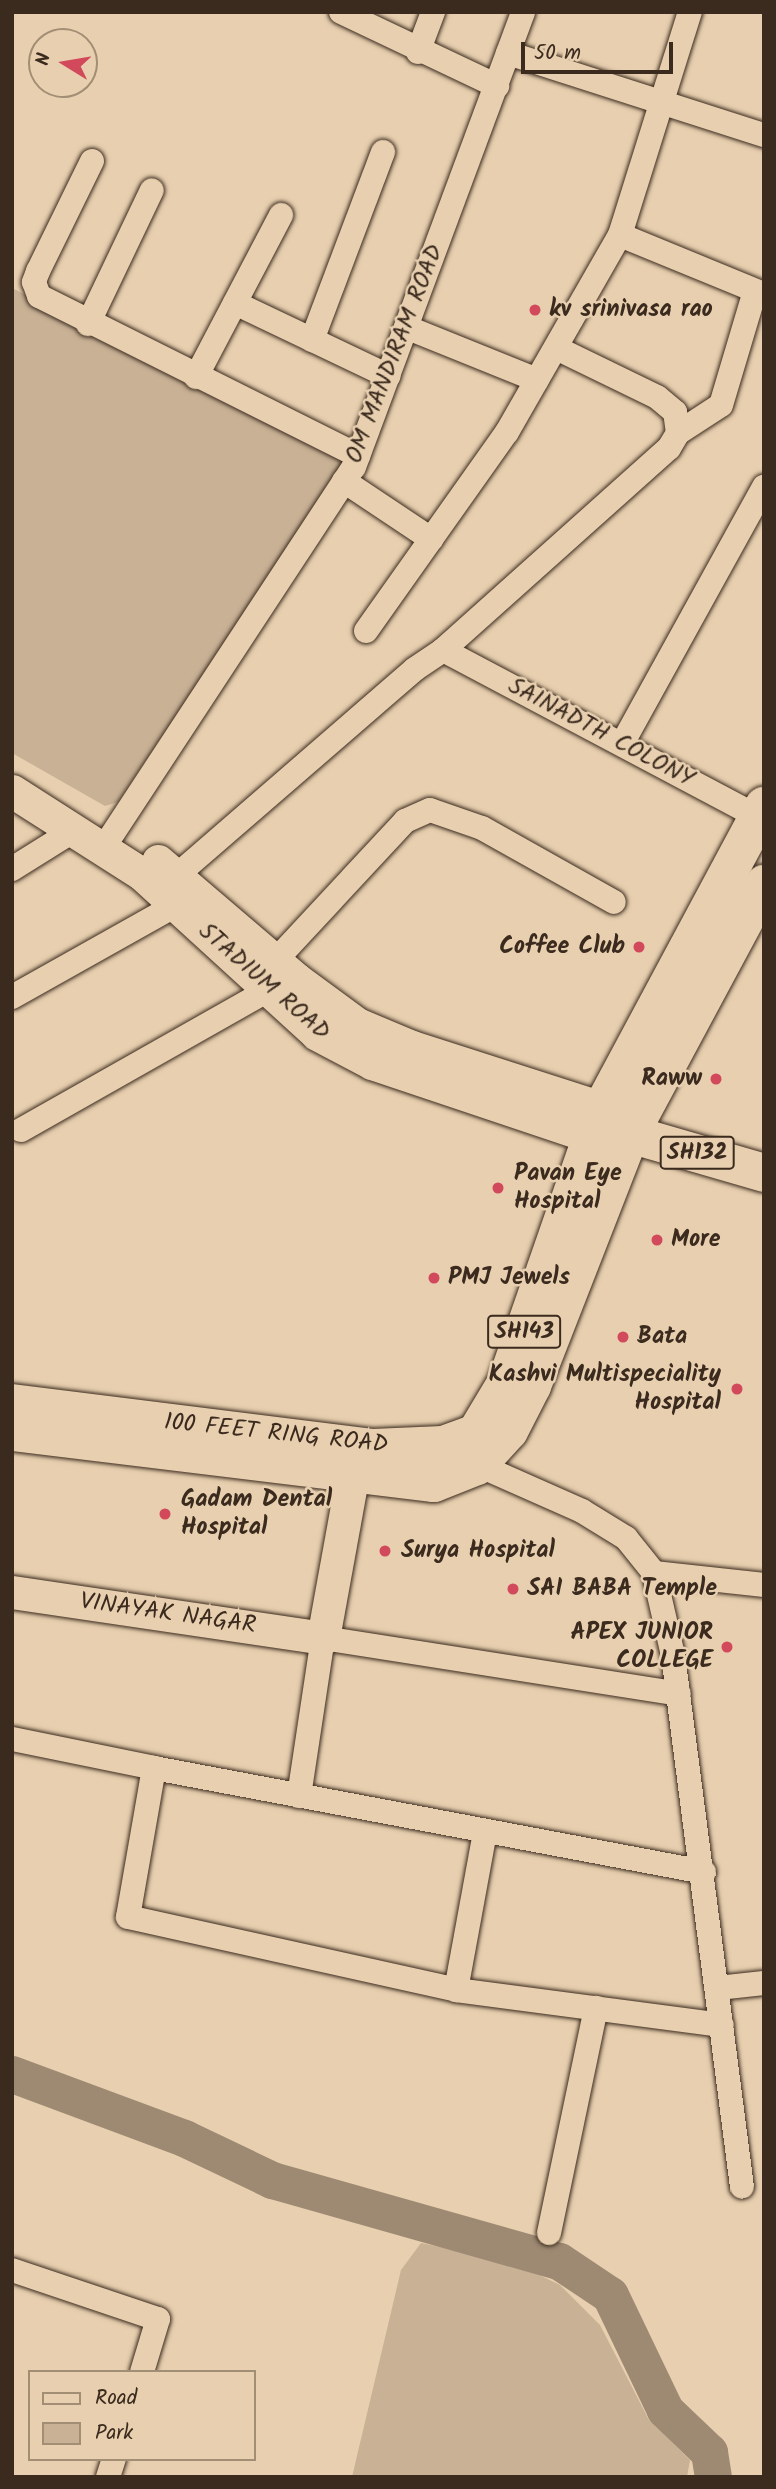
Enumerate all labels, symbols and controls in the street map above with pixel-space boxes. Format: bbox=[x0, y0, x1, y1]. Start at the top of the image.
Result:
north arrow bbox=[28, 28, 98, 98]
scale bar bbox=[524, 28, 676, 72]
text: 50 m bbox=[534, 37, 581, 70]
text: N bbox=[28, 51, 60, 68]
street label: OM MANDIRAM ROAD bbox=[340, 241, 450, 467]
place label: kv srinivasa rao bbox=[549, 296, 713, 324]
marker: kv srinivasa rao bbox=[527, 302, 543, 318]
street label: SAINADTH COLONY bbox=[503, 672, 699, 794]
street label: STADIUM ROAD bbox=[192, 917, 336, 1047]
place label: Coffee Club bbox=[499, 933, 625, 961]
marker: Coffee Club bbox=[631, 939, 647, 955]
place label: Raww bbox=[641, 1065, 702, 1093]
marker: Raww bbox=[708, 1071, 724, 1087]
road number: SH132 bbox=[658, 1134, 736, 1172]
place label: Pavan Eye Hospital bbox=[514, 1160, 622, 1216]
marker: Pavan Eye Hospital bbox=[488, 1178, 508, 1198]
place label: More bbox=[671, 1226, 720, 1254]
marker: More bbox=[649, 1232, 665, 1248]
place label: PMJ Jewels bbox=[448, 1264, 570, 1292]
marker: PMJ Jewels bbox=[426, 1270, 442, 1286]
road number: SH143 bbox=[486, 1312, 562, 1352]
place label: Bata bbox=[637, 1323, 687, 1351]
marker: Bata bbox=[615, 1329, 631, 1345]
place label: Kashvi Multispeciality Hospital bbox=[489, 1361, 721, 1417]
marker: Kashvi Multispeciality Hospital bbox=[727, 1379, 747, 1399]
street label: 100 FEET RING ROAD bbox=[163, 1408, 389, 1460]
place label: Gadam Dental Hospital bbox=[181, 1486, 332, 1542]
marker: Gadam Dental Hospital bbox=[155, 1504, 175, 1524]
place label: Surya Hospital bbox=[401, 1537, 555, 1565]
marker: Surya Hospital bbox=[375, 1541, 395, 1561]
place label: SAI BABA Temple bbox=[527, 1575, 717, 1603]
marker: SAI BABA Temple bbox=[505, 1581, 521, 1597]
street label: VINAYAK NAGAR bbox=[78, 1587, 258, 1641]
place label: APEX JUNIOR COLLEGE bbox=[570, 1619, 713, 1675]
marker: APEX JUNIOR COLLEGE bbox=[719, 1639, 735, 1655]
legend bbox=[28, 2370, 256, 2461]
text: Road bbox=[95, 2382, 137, 2415]
text: Park bbox=[95, 2417, 133, 2450]

